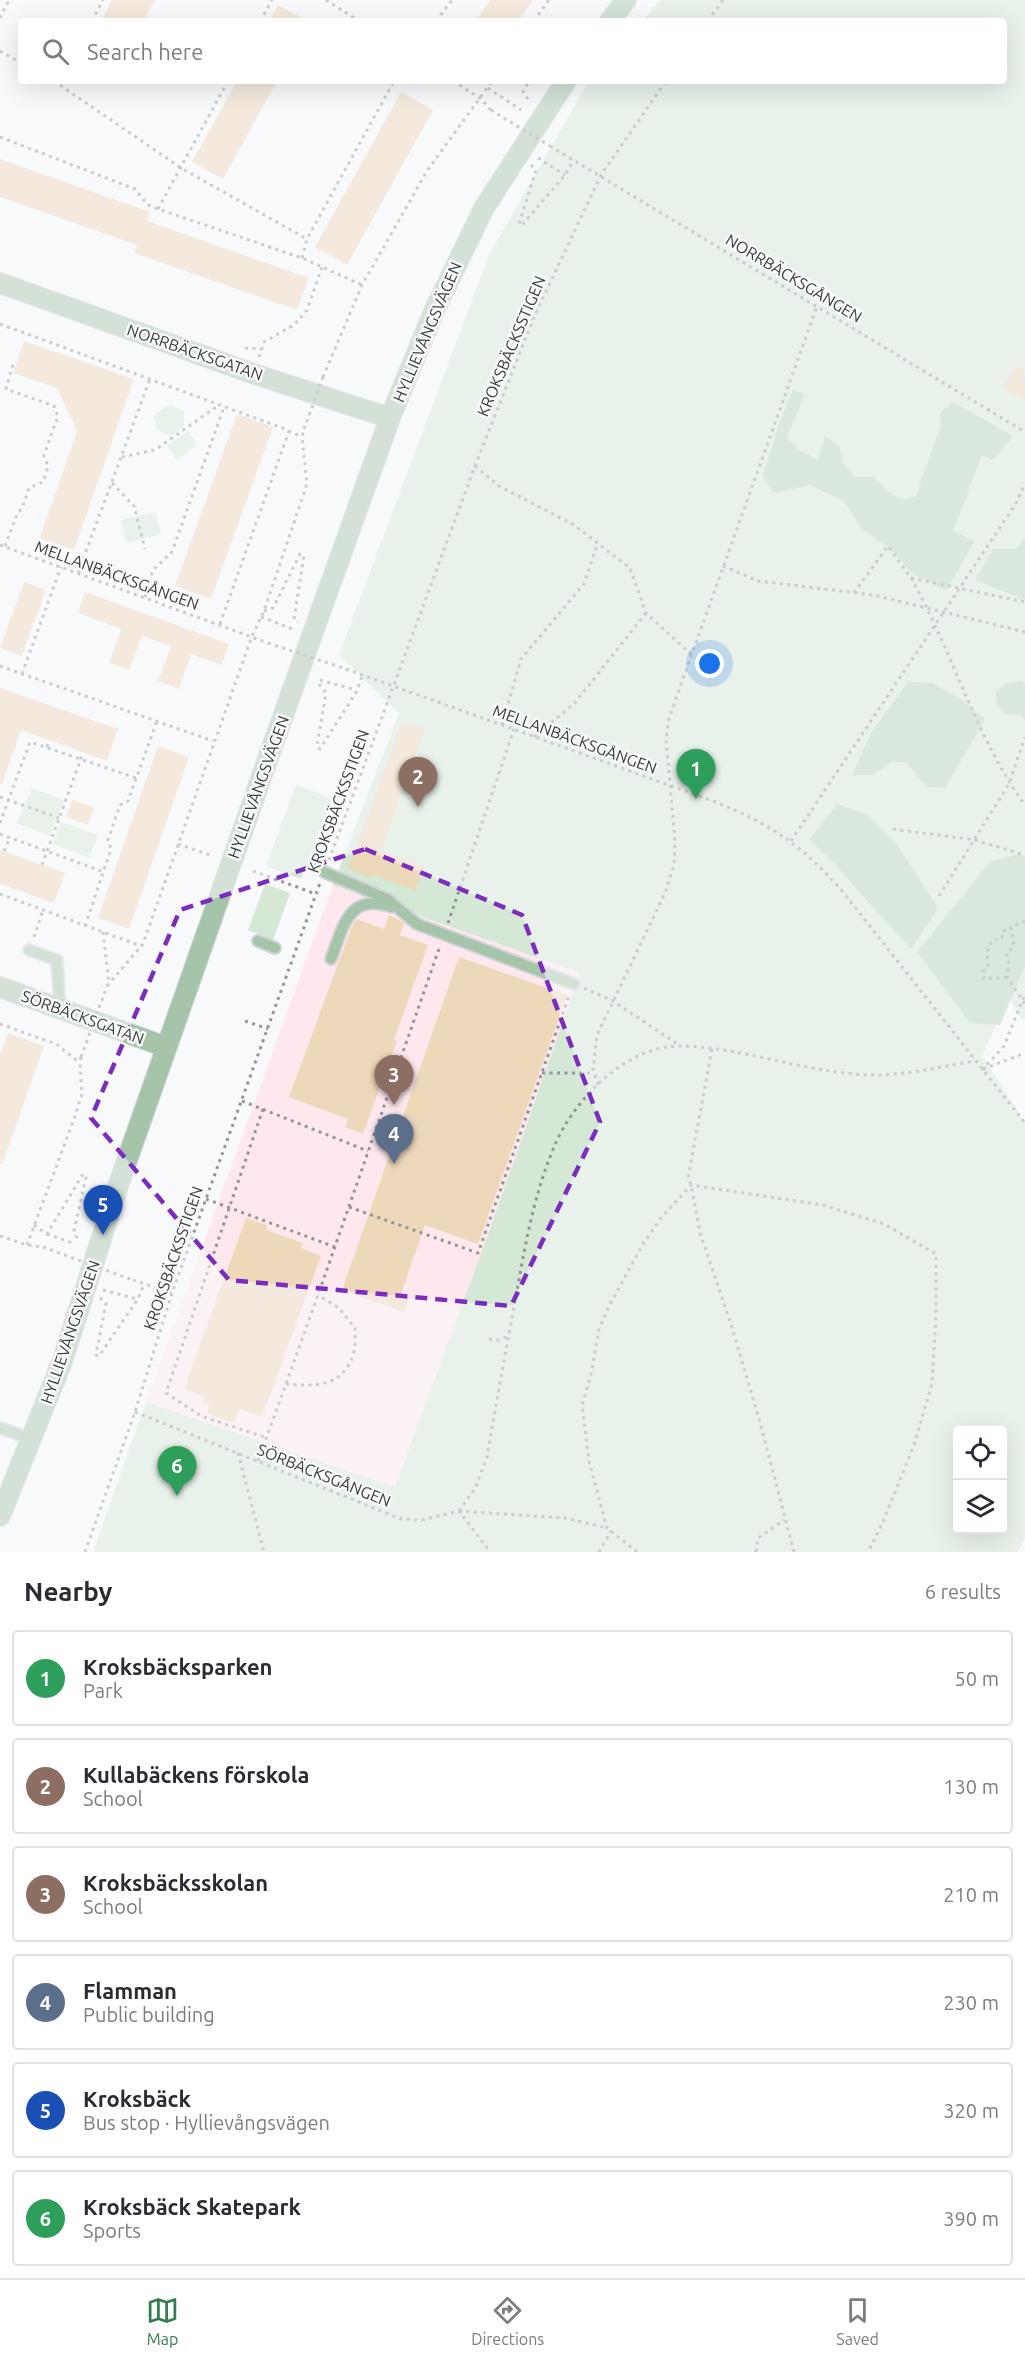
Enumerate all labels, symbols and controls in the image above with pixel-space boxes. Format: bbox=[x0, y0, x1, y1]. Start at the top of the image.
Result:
search box bbox=[18, 18, 1007, 84]
icon: search bbox=[39, 35, 72, 68]
text: Search here bbox=[87, 39, 203, 64]
street label: NORRBÄCKSGÅNGEN bbox=[723, 230, 865, 326]
street label: HYLLIEVÅNGSVÄGEN bbox=[389, 259, 465, 405]
street label: KROKSBÄCKSSTIGEN bbox=[473, 273, 549, 419]
street label: NORRBÄCKSGATAN bbox=[125, 320, 265, 384]
street label: MELLANBÄCKSGÅNGEN bbox=[33, 537, 201, 613]
your location bbox=[695, 649, 724, 678]
street label: MELLANBÄCKSGÅNGEN bbox=[491, 701, 659, 777]
street label: HYLLIEVÅNGSVÄGEN bbox=[224, 713, 292, 861]
street label: KROKSBÄCKSSTIGEN bbox=[304, 727, 372, 875]
pin: 1 bbox=[676, 750, 716, 799]
pin: 2 bbox=[398, 758, 438, 807]
street label: SÖRBÄCKSGATAN bbox=[19, 986, 147, 1048]
pin: 3 bbox=[374, 1056, 414, 1105]
pin: 4 bbox=[374, 1114, 414, 1164]
street label: KROKSBÄCKSSTIGEN bbox=[140, 1184, 206, 1332]
pin: 5 bbox=[84, 1186, 122, 1235]
street label: HYLLIEVÅNGSVÄGEN bbox=[37, 1258, 103, 1406]
map controls bbox=[953, 1426, 1007, 1534]
button: locate bbox=[953, 1426, 1007, 1480]
street label: SÖRBÄCKSGÅNGEN bbox=[255, 1440, 393, 1510]
pin: 6 bbox=[158, 1446, 196, 1496]
button: layers bbox=[953, 1480, 1007, 1534]
text: Nearby bbox=[24, 1577, 112, 1606]
text: 6 results bbox=[925, 1580, 1001, 1603]
text: Kroksbäcksparken bbox=[83, 1654, 273, 1679]
text: 1 bbox=[40, 1667, 51, 1690]
text: 50 m bbox=[955, 1667, 999, 1690]
text: Park bbox=[83, 1679, 123, 1702]
text: Kullabäckens förskola bbox=[83, 1762, 310, 1787]
text: 2 bbox=[40, 1775, 51, 1798]
text: 130 m bbox=[943, 1775, 999, 1798]
text: School bbox=[83, 1787, 143, 1810]
text: Kroksbäcksskolan bbox=[83, 1870, 268, 1895]
text: 3 bbox=[40, 1883, 51, 1906]
text: 210 m bbox=[943, 1883, 999, 1906]
text: School bbox=[83, 1895, 143, 1918]
text: Flamman bbox=[83, 1978, 177, 2003]
text: 4 bbox=[40, 1991, 51, 2014]
text: 230 m bbox=[943, 1991, 999, 2014]
text: Public building bbox=[83, 2003, 215, 2026]
text: Kroksbäck bbox=[83, 2086, 191, 2111]
text: 5 bbox=[40, 2099, 51, 2122]
text: 320 m bbox=[943, 2099, 999, 2122]
text: Bus stop · Hyllievångsvägen bbox=[83, 2111, 330, 2134]
text: Kroksbäck Skatepark bbox=[83, 2194, 301, 2219]
text: 6 bbox=[40, 2207, 51, 2230]
text: 390 m bbox=[943, 2207, 999, 2230]
text: Sports bbox=[83, 2219, 141, 2242]
tab: Map bbox=[146, 2294, 179, 2348]
tab: Directions bbox=[471, 2294, 544, 2348]
tab: Saved bbox=[836, 2294, 879, 2348]

